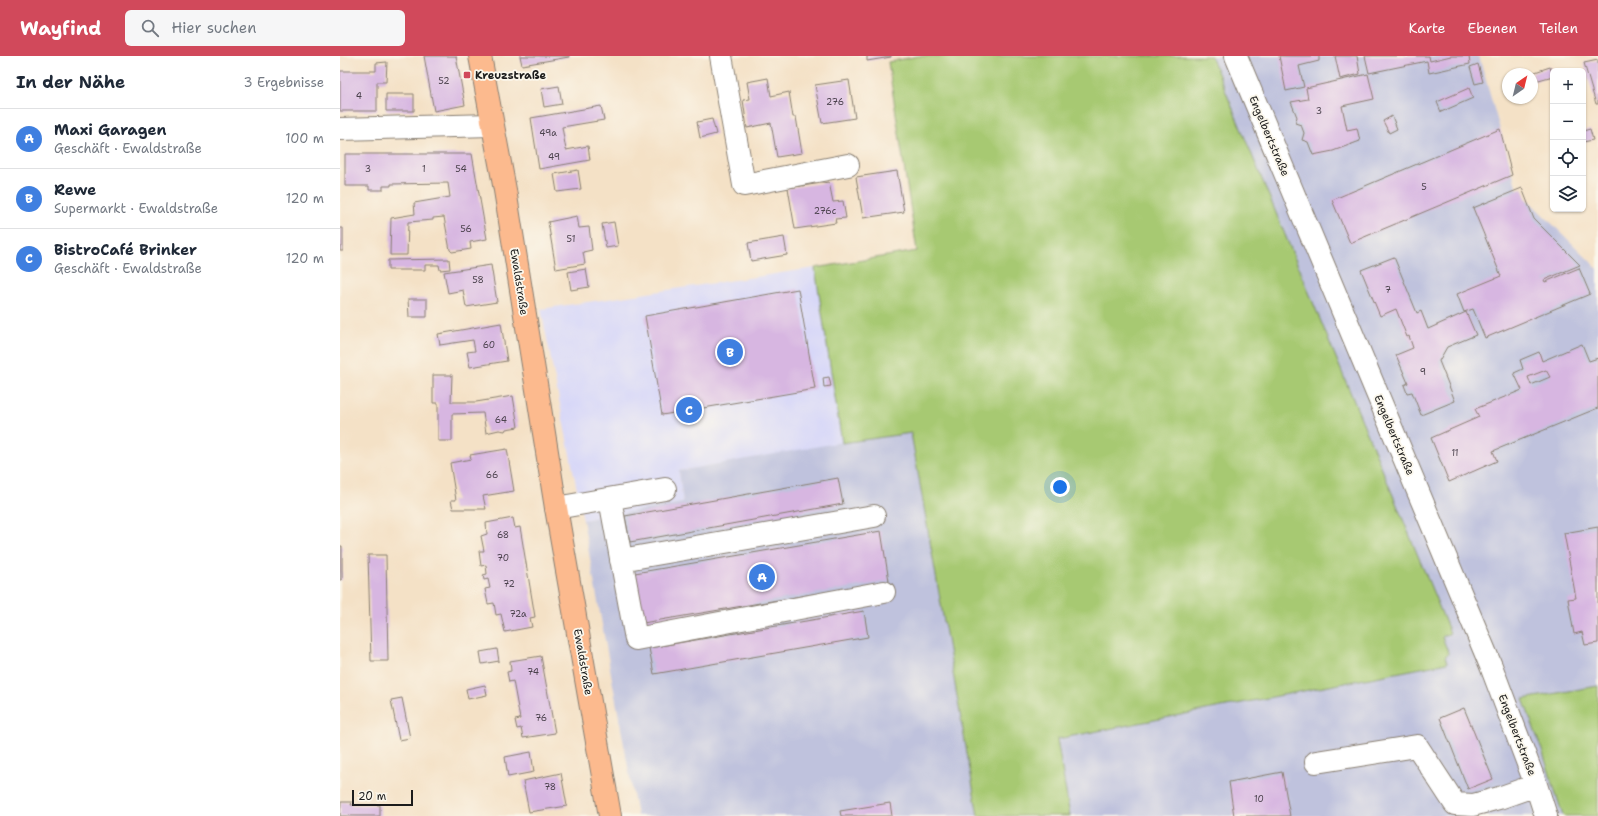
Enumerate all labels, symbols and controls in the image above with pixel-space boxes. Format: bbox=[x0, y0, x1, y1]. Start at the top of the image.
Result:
search box bbox=[125, 10, 405, 46]
text: Wayfind bbox=[20, 16, 101, 41]
icon: search bbox=[139, 17, 161, 39]
text: Hier suchen bbox=[171, 18, 256, 38]
text: Karte bbox=[1409, 19, 1446, 37]
text: Ebenen bbox=[1468, 19, 1517, 37]
text: Teilen bbox=[1539, 19, 1578, 37]
place label: Kreuzstraße bbox=[475, 68, 546, 83]
north arrow bbox=[1502, 68, 1538, 104]
map controls bbox=[1550, 68, 1586, 212]
button: + bbox=[1550, 68, 1586, 104]
marker: Kreuzstraße bbox=[462, 70, 472, 80]
text: In der Nähe bbox=[16, 71, 125, 93]
text: 3 Ergebnisse bbox=[244, 74, 324, 91]
house number: 52 bbox=[438, 75, 450, 87]
house number: 4 bbox=[356, 90, 362, 102]
street label: Engelbertstraße bbox=[1245, 93, 1293, 179]
house number: 276 bbox=[826, 96, 844, 108]
button: − bbox=[1550, 104, 1586, 140]
house number: 3 bbox=[1316, 105, 1322, 117]
text: Maxi Garagen bbox=[54, 120, 166, 140]
house number: 49a bbox=[539, 127, 557, 139]
text: A bbox=[24, 130, 34, 147]
text: 100 m bbox=[285, 130, 324, 147]
text: Geschäft · Ewaldstraße bbox=[54, 140, 202, 157]
button: locate bbox=[1550, 140, 1586, 176]
house number: 49 bbox=[548, 151, 560, 163]
house number: 3 bbox=[365, 163, 371, 175]
house number: 1 bbox=[422, 163, 426, 175]
house number: 54 bbox=[455, 163, 467, 175]
button: layers bbox=[1550, 176, 1586, 212]
text: Rewe bbox=[54, 180, 96, 200]
house number: 5 bbox=[1421, 181, 1427, 193]
text: B bbox=[25, 190, 33, 207]
text: 120 m bbox=[286, 190, 324, 207]
text: Supermarkt · Ewaldstraße bbox=[54, 200, 218, 217]
house number: 276c bbox=[814, 205, 837, 217]
house number: 56 bbox=[460, 223, 472, 235]
house number: 51 bbox=[567, 233, 575, 245]
text: BistroCafé Brinker bbox=[54, 240, 197, 260]
street label: Ewaldstraße bbox=[506, 248, 532, 316]
text: C bbox=[25, 250, 33, 267]
text: 120 m bbox=[286, 250, 324, 267]
text: Geschäft · Ewaldstraße bbox=[54, 260, 202, 277]
house number: 58 bbox=[472, 274, 484, 286]
house number: 7 bbox=[1385, 284, 1391, 296]
pin: B bbox=[717, 337, 743, 367]
house number: 60 bbox=[483, 339, 495, 351]
house number: 9 bbox=[1420, 366, 1426, 378]
street label: Engelbertstraße bbox=[1370, 392, 1418, 478]
pin: C bbox=[676, 395, 702, 425]
house number: 64 bbox=[495, 414, 507, 426]
house number: 11 bbox=[1451, 447, 1459, 459]
house number: 66 bbox=[486, 469, 498, 481]
your location bbox=[1050, 477, 1070, 497]
house number: 68 bbox=[497, 529, 509, 541]
house number: 70 bbox=[497, 552, 509, 564]
pin: A bbox=[749, 562, 775, 592]
house number: 72 bbox=[503, 578, 515, 590]
house number: 72a bbox=[509, 608, 527, 620]
street label: Ewaldstraße bbox=[570, 628, 596, 696]
house number: 74 bbox=[527, 666, 539, 678]
street label: Engelbertstraße bbox=[1495, 692, 1539, 778]
house number: 76 bbox=[535, 712, 547, 724]
house number: 78 bbox=[544, 781, 556, 793]
scale bar bbox=[352, 788, 413, 807]
text: 20 m bbox=[358, 789, 386, 804]
house number: 10 bbox=[1254, 793, 1264, 805]

